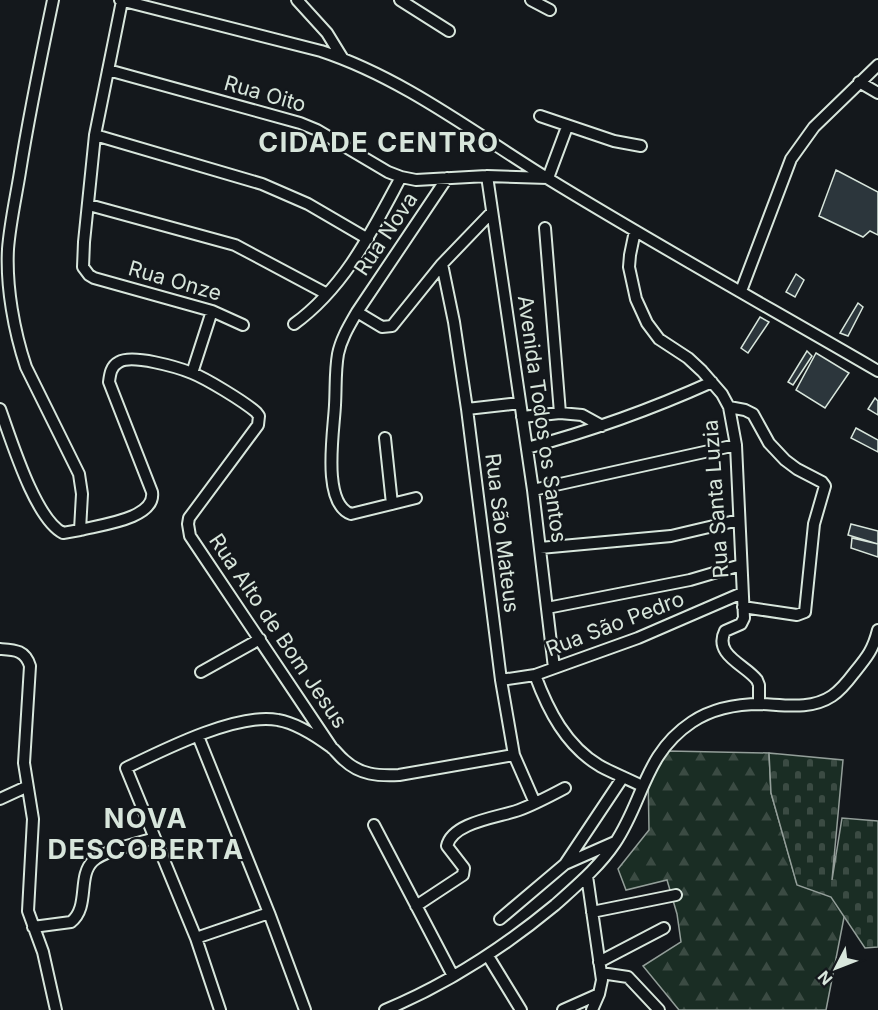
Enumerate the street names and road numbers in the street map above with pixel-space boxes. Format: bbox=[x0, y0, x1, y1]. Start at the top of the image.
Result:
street label: Rua Oito bbox=[221, 70, 309, 117]
street label: Rua Nova bbox=[349, 187, 423, 280]
street label: Rua Onze bbox=[126, 255, 225, 306]
street label: Avenida Todos os Santos bbox=[513, 294, 572, 544]
street label: Rua Santa Luzia bbox=[697, 419, 734, 579]
street label: Rua São Mateus bbox=[480, 452, 525, 614]
street label: Rua Alto de Bom Jesus bbox=[204, 529, 353, 733]
street label: Rua São Pedro bbox=[542, 586, 687, 661]

